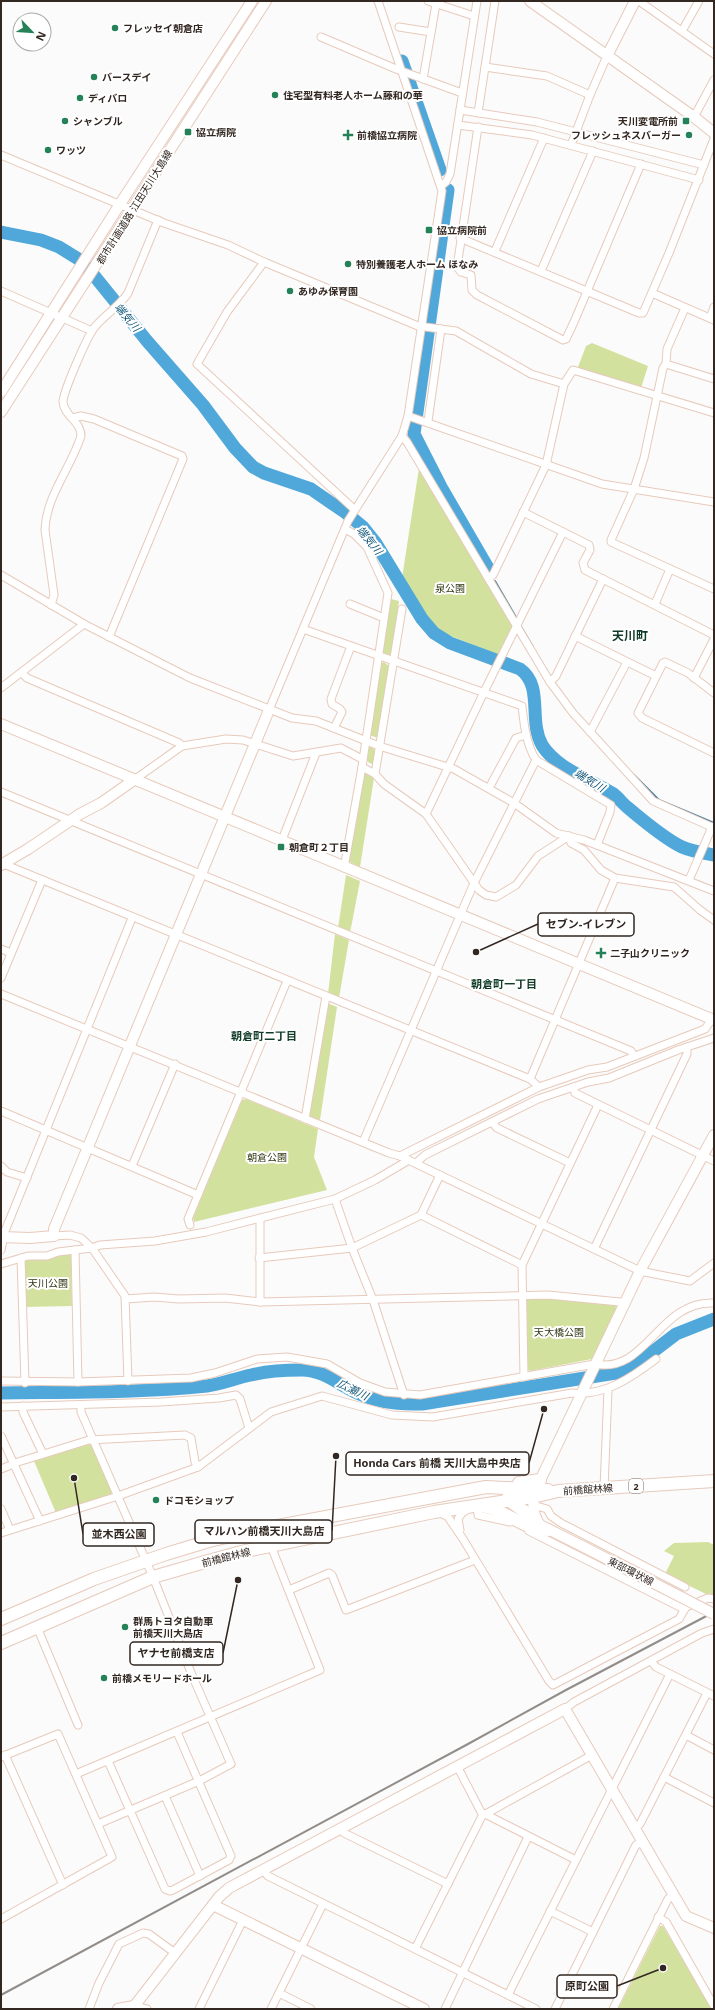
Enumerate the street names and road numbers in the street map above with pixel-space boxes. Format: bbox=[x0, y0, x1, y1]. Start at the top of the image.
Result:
street label: 都市計画道路 江田天川大島線 bbox=[93, 147, 175, 267]
road number: 2 bbox=[629, 1479, 643, 1493]
street label: 前橋館林線 bbox=[563, 1480, 613, 1498]
street label: 前橋館林線 bbox=[200, 1544, 252, 1570]
street label: 東部環状線 bbox=[606, 1553, 656, 1589]

